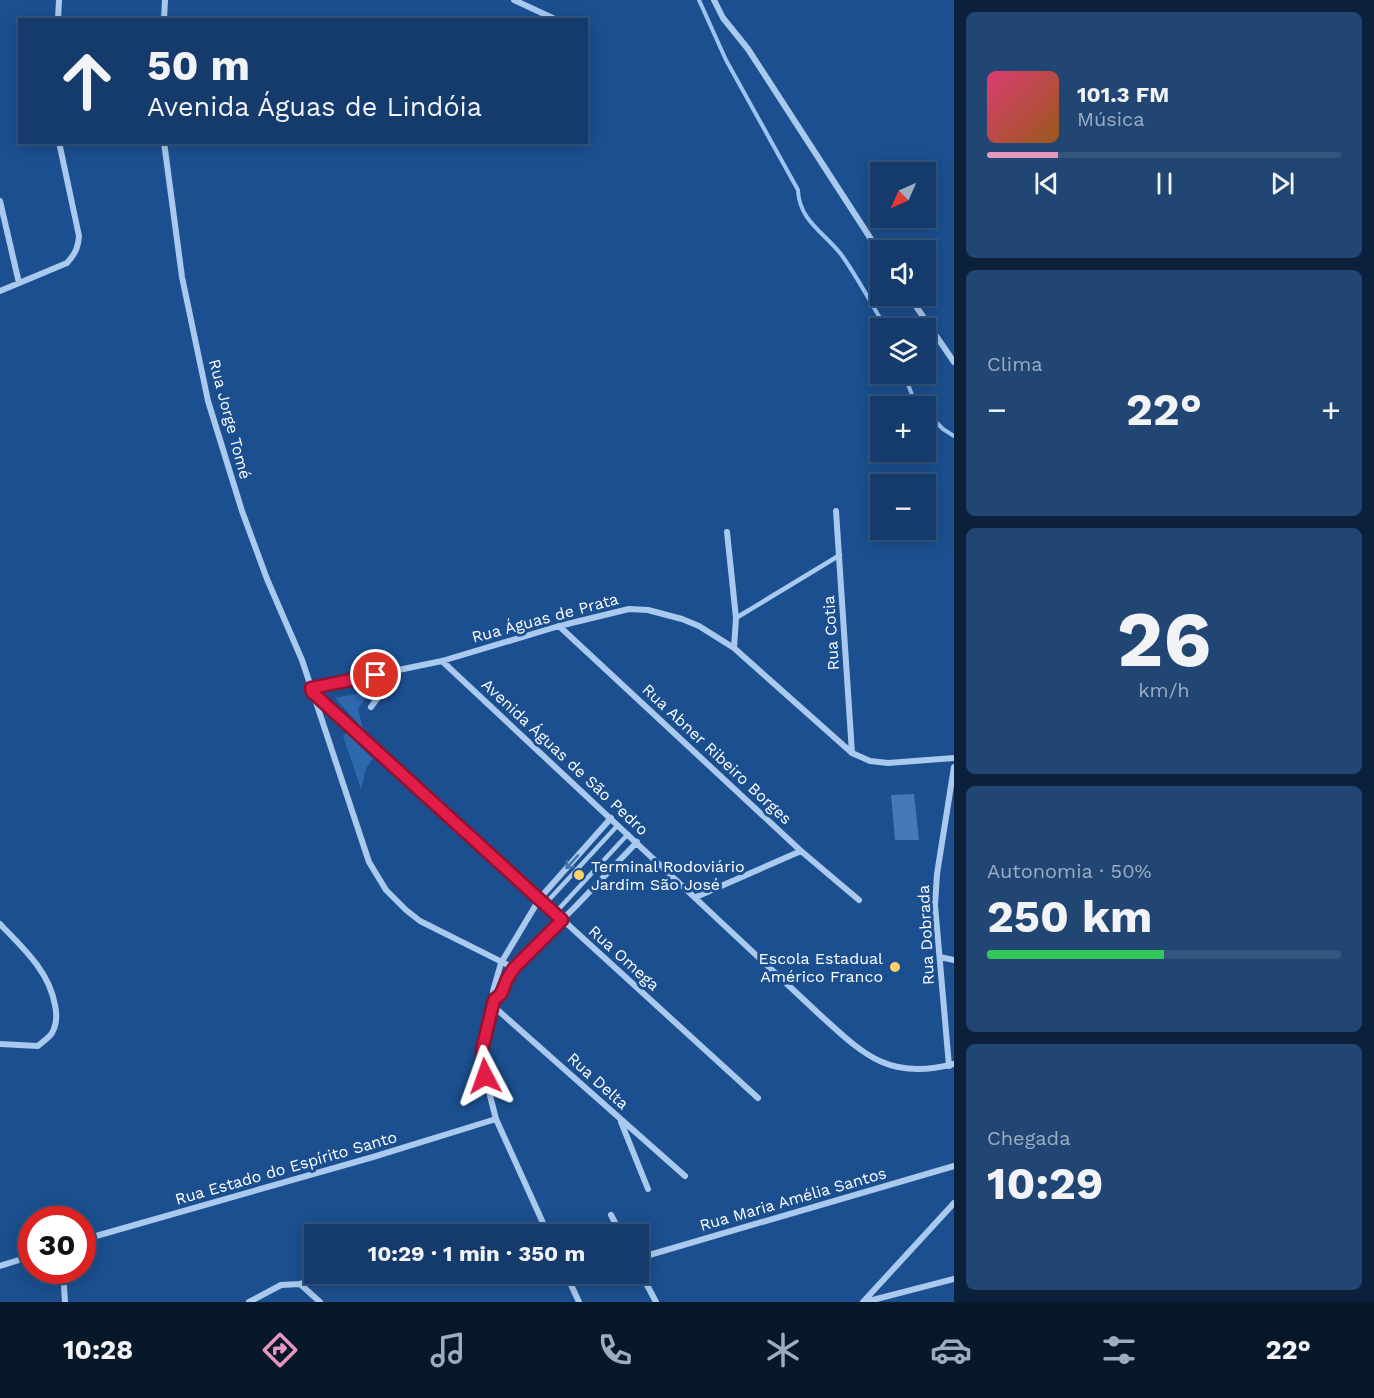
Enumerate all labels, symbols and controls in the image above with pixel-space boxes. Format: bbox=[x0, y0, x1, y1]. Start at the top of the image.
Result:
text: 50 m bbox=[147, 41, 250, 90]
icon: ahead bbox=[48, 42, 126, 120]
text: 101.3 FM bbox=[1077, 82, 1169, 107]
text: Avenida Águas de Lindóia bbox=[147, 91, 482, 123]
text: Música bbox=[1077, 107, 1145, 131]
north arrow bbox=[870, 162, 936, 228]
map controls bbox=[870, 162, 936, 540]
icon: previous bbox=[1030, 167, 1063, 200]
icon: pause bbox=[1148, 167, 1181, 200]
icon: next bbox=[1266, 167, 1299, 200]
button: sound bbox=[870, 240, 936, 306]
button: layers bbox=[870, 318, 936, 384]
text: Clima bbox=[987, 352, 1043, 376]
street label: Rua Jorge Tomé bbox=[205, 357, 255, 481]
text: 22° bbox=[1126, 383, 1202, 436]
text: − bbox=[987, 390, 1007, 429]
text: + bbox=[1321, 390, 1341, 429]
button: + bbox=[870, 396, 936, 462]
button: − bbox=[870, 474, 936, 540]
street label: Rua Águas de Prata bbox=[470, 589, 620, 647]
text: 26 bbox=[1117, 593, 1211, 685]
street label: Rua Cotia bbox=[819, 595, 843, 671]
pin bbox=[350, 649, 401, 700]
icon: arrive bbox=[359, 658, 392, 691]
street label: Avenida Águas de São Pedro bbox=[478, 675, 652, 839]
text: km/h bbox=[1138, 678, 1190, 702]
street label: Rua Abner Ribeiro Borges bbox=[638, 680, 796, 828]
one-way arrow bbox=[565, 854, 579, 869]
place label: Terminal Rodoviário Jardim São José bbox=[591, 857, 745, 894]
text: Autonomia · 50% bbox=[987, 859, 1152, 883]
marker: Terminal Rodoviário Jardim São José bbox=[572, 868, 586, 882]
street label: Rua Dobrada bbox=[914, 885, 938, 985]
text: 250 km bbox=[987, 890, 1152, 943]
street label: Rua Omega bbox=[585, 921, 663, 995]
place label: Escola Estadual Américo Franco bbox=[759, 949, 883, 986]
marker: Escola Estadual Américo Franco bbox=[888, 960, 902, 974]
position arrow bbox=[453, 1044, 517, 1108]
street label: Rua Delta bbox=[564, 1049, 632, 1113]
text: Chegada bbox=[987, 1126, 1070, 1150]
street label: Rua Estado do Espírito Santo bbox=[173, 1127, 399, 1209]
text: 10:29 bbox=[987, 1157, 1104, 1210]
street label: Rua Maria Amélia Santos bbox=[697, 1163, 889, 1235]
speed limit sign: 30 bbox=[18, 1206, 96, 1284]
text: 10:29 · 1 min · 350 m bbox=[368, 1241, 585, 1266]
icon: directions bbox=[259, 1329, 301, 1371]
icon: music bbox=[427, 1329, 469, 1371]
icon: phone bbox=[594, 1329, 636, 1371]
icon: climate bbox=[762, 1329, 804, 1371]
icon: car bbox=[930, 1329, 972, 1371]
icon: filters bbox=[1098, 1329, 1140, 1371]
text: 10:28 bbox=[63, 1334, 133, 1366]
text: 22° bbox=[1265, 1334, 1311, 1366]

